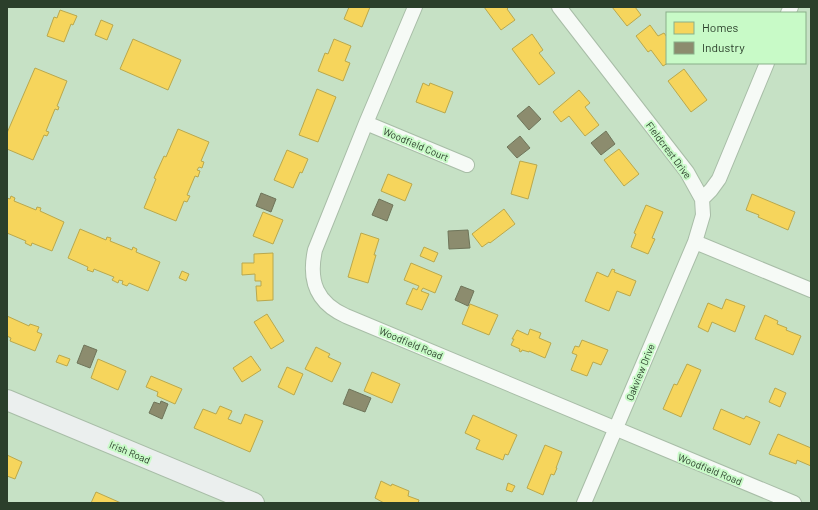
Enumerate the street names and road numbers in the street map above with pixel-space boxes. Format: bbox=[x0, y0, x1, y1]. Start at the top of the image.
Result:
street label: Fieldcrest Drive bbox=[644, 119, 694, 181]
street label: Woodfield Court bbox=[381, 125, 451, 163]
street label: Woodfield Road bbox=[377, 324, 445, 362]
street label: Oakview Drive bbox=[623, 342, 657, 402]
street label: Irish Road bbox=[108, 438, 152, 466]
street label: Woodfield Road bbox=[676, 451, 744, 487]

